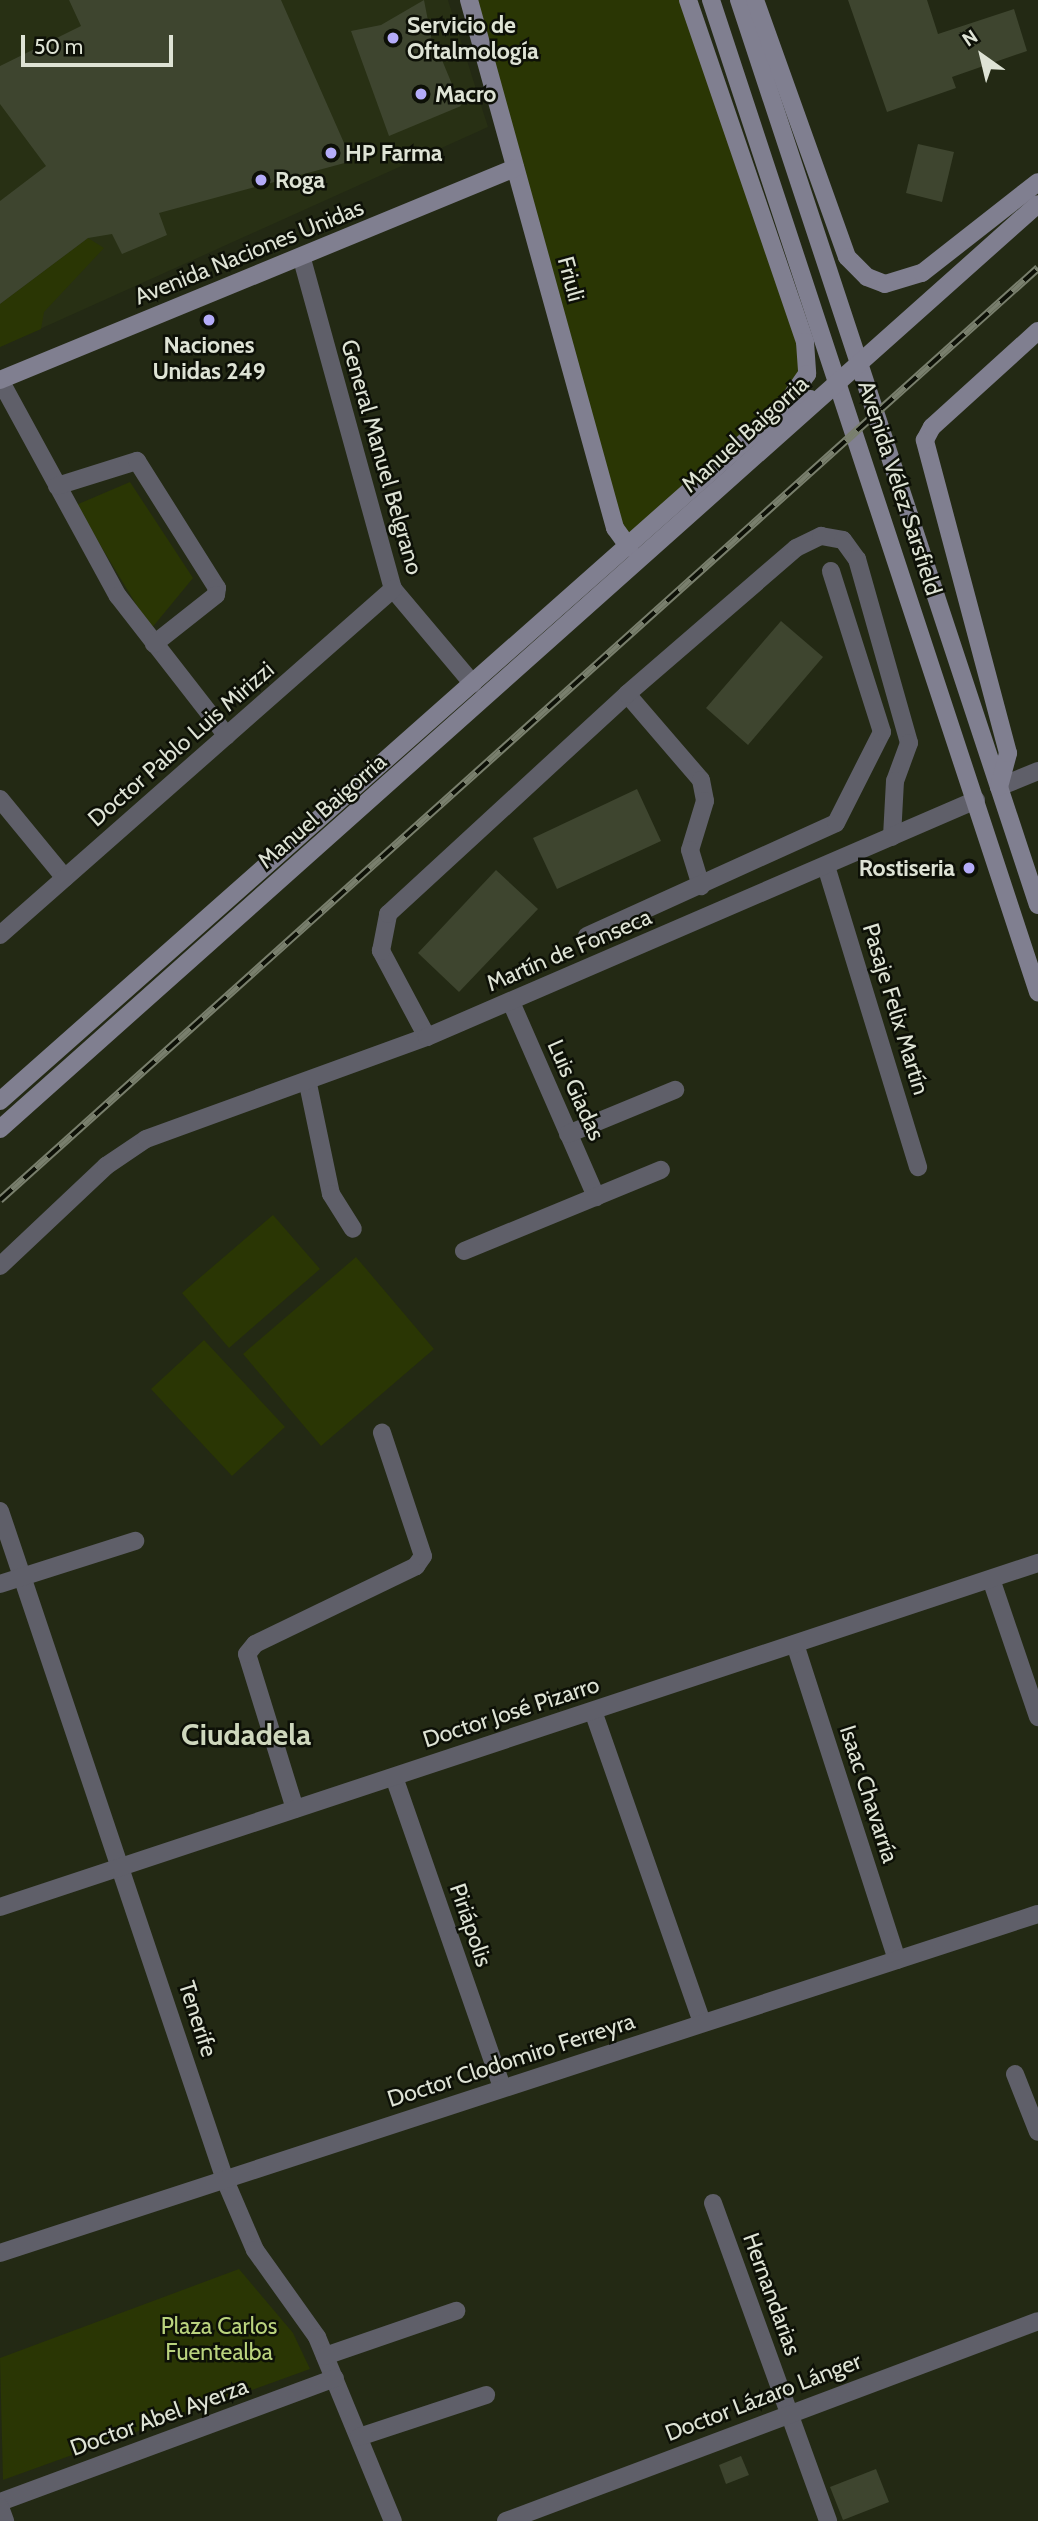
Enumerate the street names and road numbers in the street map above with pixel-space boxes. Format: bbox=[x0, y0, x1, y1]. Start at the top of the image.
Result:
street label: Avenida Naciones Unidas bbox=[130, 193, 368, 311]
street label: Friuli bbox=[552, 253, 590, 305]
street label: General Manuel Belgrano bbox=[335, 336, 429, 578]
street label: Manuel Baigorria bbox=[676, 370, 814, 498]
street label: Avenida Vélez Sarsfield bbox=[852, 377, 948, 599]
street label: Doctor Pablo Luis Mirizzi bbox=[82, 656, 280, 832]
street label: Manuel Baigorria bbox=[252, 748, 392, 874]
street label: Martín de Fonseca bbox=[482, 903, 656, 997]
street label: Pasaje Felix Martín bbox=[857, 920, 935, 1098]
street label: Luis Giadas bbox=[542, 1035, 610, 1145]
street label: Doctor José Pizarro bbox=[419, 1670, 603, 1754]
street label: Isaac Chavarría bbox=[834, 1722, 904, 1866]
street label: Piriápolis bbox=[444, 1880, 498, 1970]
street label: Tenerife bbox=[173, 1978, 223, 2060]
street label: Doctor Clodomiro Ferreyra bbox=[384, 2007, 638, 2113]
street label: Hernandarias bbox=[737, 2229, 807, 2359]
street label: Doctor Lázaro Lánger bbox=[661, 2347, 865, 2447]
street label: Doctor Abel Ayerza bbox=[66, 2372, 252, 2462]

